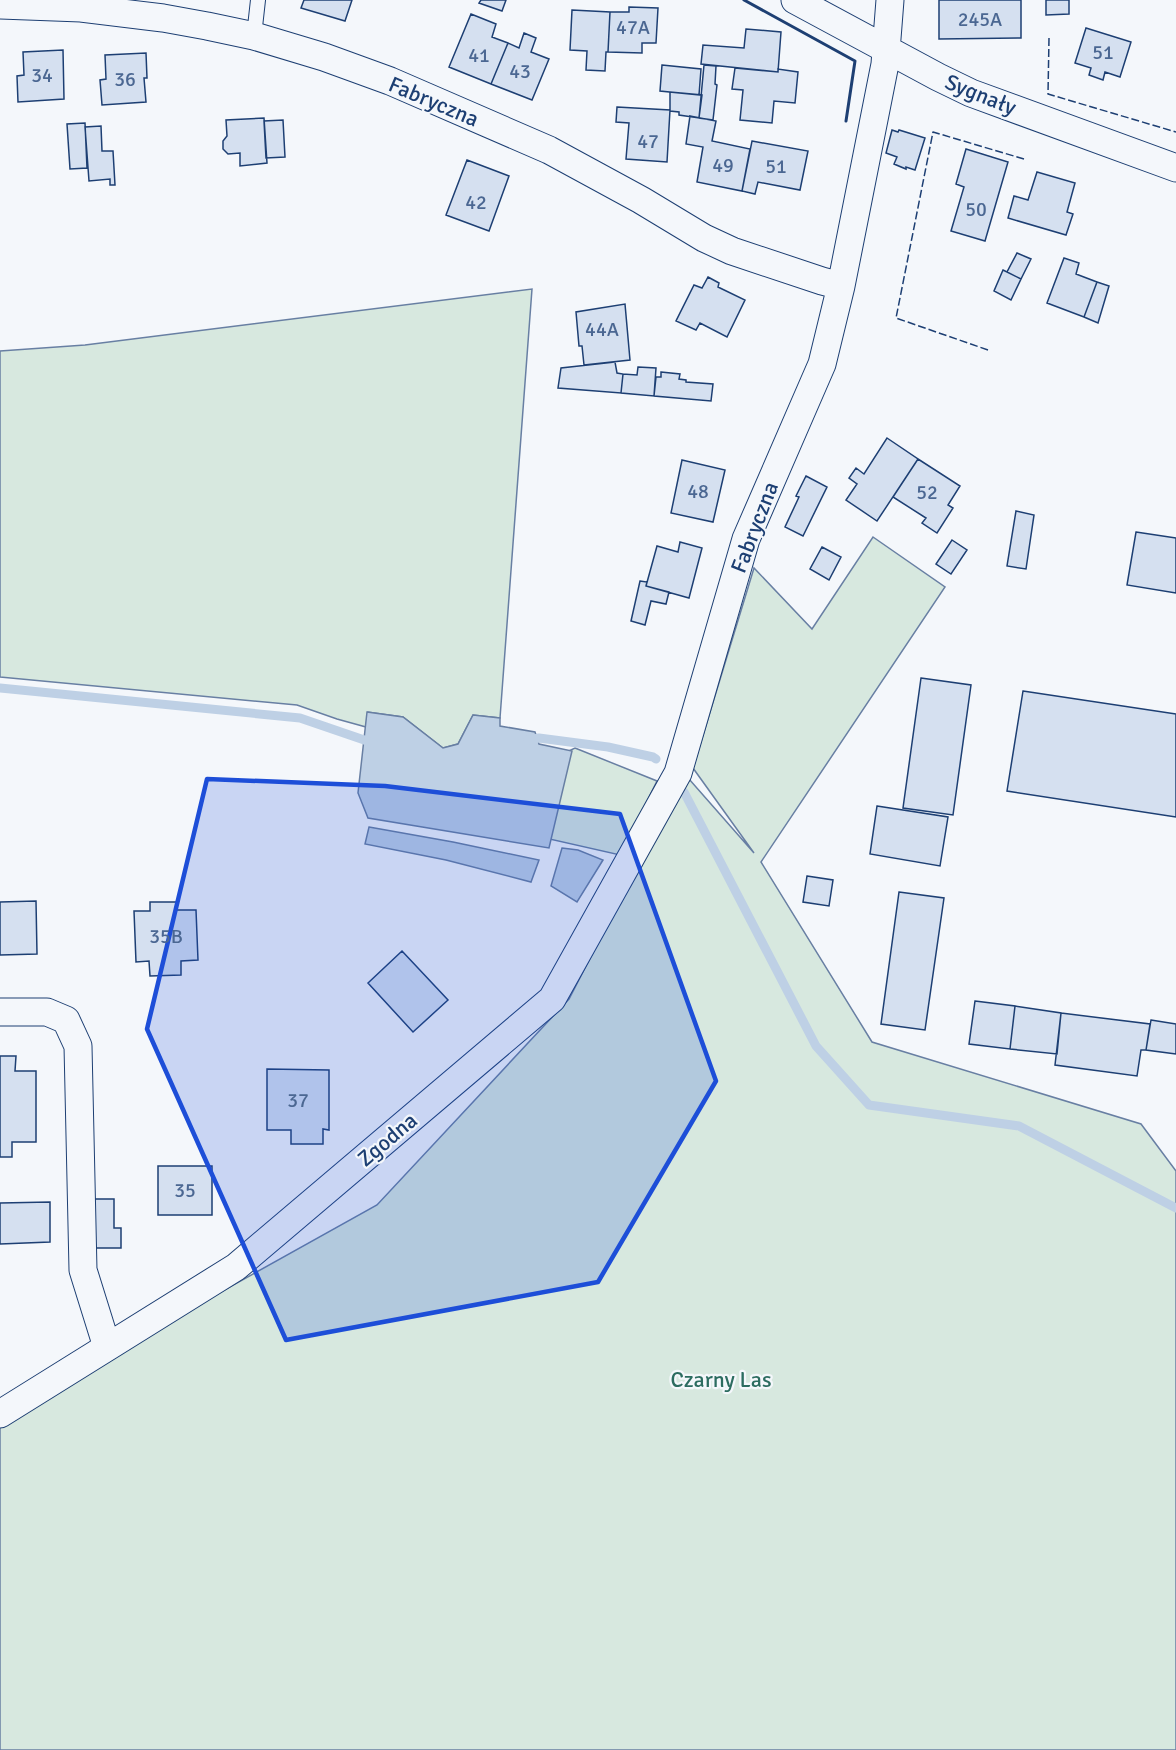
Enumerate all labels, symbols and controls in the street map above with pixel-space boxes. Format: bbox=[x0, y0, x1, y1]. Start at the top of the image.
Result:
house number: 245A bbox=[958, 7, 1002, 32]
house number: 47A bbox=[616, 15, 650, 40]
house number: 51 bbox=[1092, 40, 1114, 65]
house number: 41 bbox=[468, 43, 490, 68]
house number: 43 bbox=[509, 59, 531, 84]
house number: 34 bbox=[31, 63, 53, 88]
house number: 36 bbox=[114, 67, 136, 92]
street label: Sygnały bbox=[941, 68, 1021, 121]
street label: Fabryczna bbox=[385, 70, 483, 133]
house number: 47 bbox=[637, 129, 659, 154]
house number: 49 bbox=[712, 153, 734, 178]
house number: 51 bbox=[765, 154, 787, 179]
house number: 42 bbox=[465, 190, 487, 215]
house number: 50 bbox=[965, 197, 987, 222]
house number: 44A bbox=[585, 317, 619, 342]
street label: Fabryczna bbox=[725, 478, 784, 577]
house number: 48 bbox=[687, 479, 709, 504]
house number: 52 bbox=[916, 480, 938, 505]
house number: 35B bbox=[149, 924, 183, 949]
house number: 37 bbox=[287, 1088, 309, 1113]
street label: Zgodna bbox=[352, 1107, 423, 1172]
house number: 35 bbox=[174, 1178, 196, 1203]
park label: Czarny Las bbox=[670, 1366, 772, 1393]

